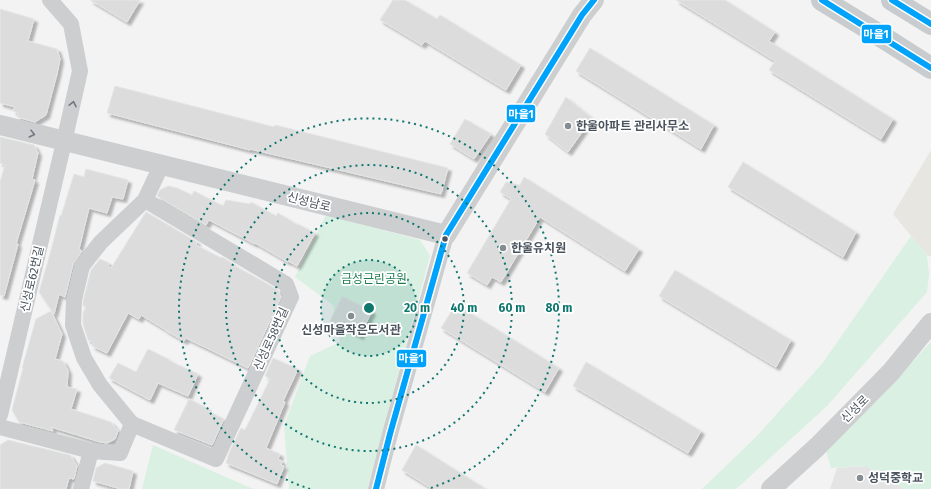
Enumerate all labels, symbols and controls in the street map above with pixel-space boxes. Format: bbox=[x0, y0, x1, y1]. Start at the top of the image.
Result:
line badge: 마을1 bbox=[861, 24, 892, 44]
text: 마을1 bbox=[863, 28, 889, 41]
one-way arrow bbox=[68, 101, 76, 107]
line badge: 마을1 bbox=[506, 104, 536, 123]
text: 마을1 bbox=[508, 108, 534, 121]
place label: 한울아파트 관리사무소 bbox=[576, 119, 689, 133]
marker: 한울아파트 관리사무소 bbox=[563, 121, 573, 131]
one-way arrow bbox=[29, 129, 35, 137]
street label: 신성남로 bbox=[286, 190, 332, 214]
unlabelled marker bbox=[440, 234, 450, 244]
place label: 한울유치원 bbox=[511, 241, 566, 255]
marker: 한울유치원 bbox=[498, 243, 508, 253]
street label: 신성로62번길 bbox=[18, 245, 46, 313]
park label: 금성근린공원 bbox=[341, 272, 407, 286]
centre of rings bbox=[362, 301, 376, 315]
text: 20 m bbox=[404, 301, 430, 315]
text: 40 m bbox=[451, 301, 477, 315]
text: 60 m bbox=[499, 301, 525, 315]
text: 80 m bbox=[546, 301, 572, 315]
street label: 신성로58번길 bbox=[251, 305, 291, 373]
marker: 신성마을작은도서관 bbox=[346, 311, 356, 321]
place label: 신성마을작은도서관 bbox=[301, 323, 401, 337]
line badge: 마을1 bbox=[396, 349, 427, 368]
text: 마을1 bbox=[398, 352, 424, 365]
street label: 신성로 bbox=[838, 392, 872, 426]
place label: 성덕중학교 bbox=[868, 471, 923, 485]
marker: 성덕중학교 bbox=[855, 473, 865, 483]

